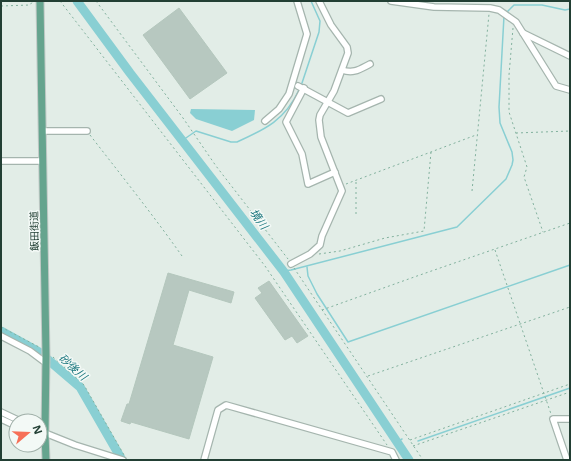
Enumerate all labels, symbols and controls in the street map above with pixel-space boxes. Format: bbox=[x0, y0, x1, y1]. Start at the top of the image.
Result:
water label: 境川 bbox=[247, 205, 273, 233]
street label: 飯田街道 bbox=[27, 211, 41, 251]
water label: 砂後川 bbox=[56, 350, 91, 384]
north arrow bbox=[8, 413, 48, 453]
text: N bbox=[29, 423, 46, 436]

